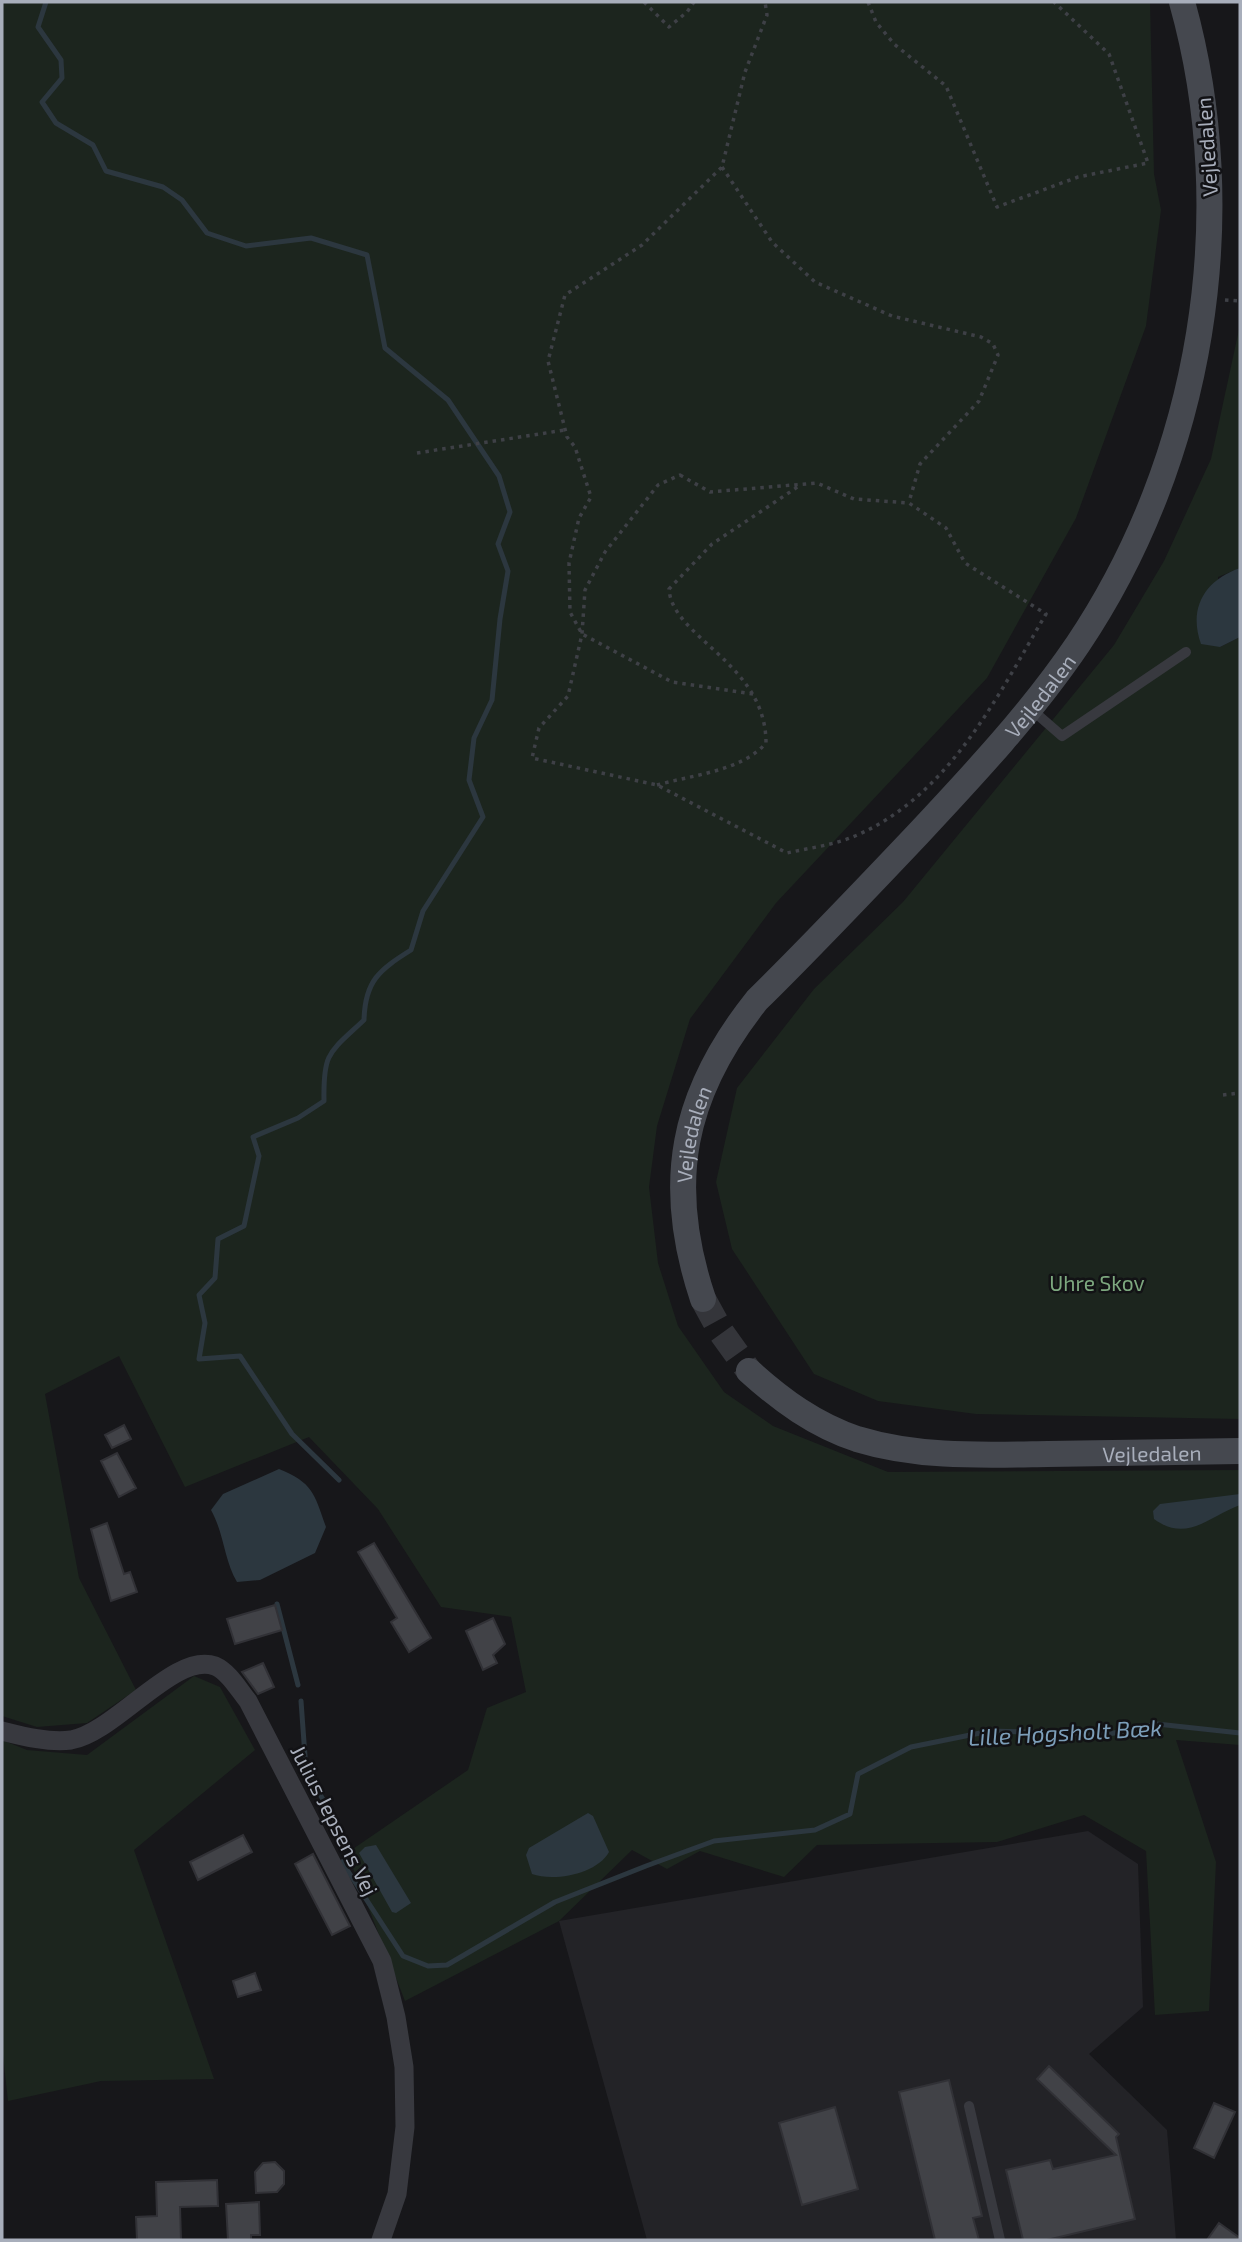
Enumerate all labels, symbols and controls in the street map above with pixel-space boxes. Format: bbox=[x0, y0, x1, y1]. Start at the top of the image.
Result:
street label: Vejledalen bbox=[1190, 97, 1223, 197]
street label: Vejledalen bbox=[999, 649, 1080, 742]
street label: Vejledalen bbox=[670, 1082, 715, 1183]
park label: Uhre Skov bbox=[1049, 1270, 1145, 1295]
street label: Vejledalen bbox=[1102, 1439, 1202, 1466]
water label: Lille Høgsholt Bæk bbox=[967, 1713, 1163, 1751]
street label: Julius Jepsens Vej bbox=[285, 1741, 384, 1900]

